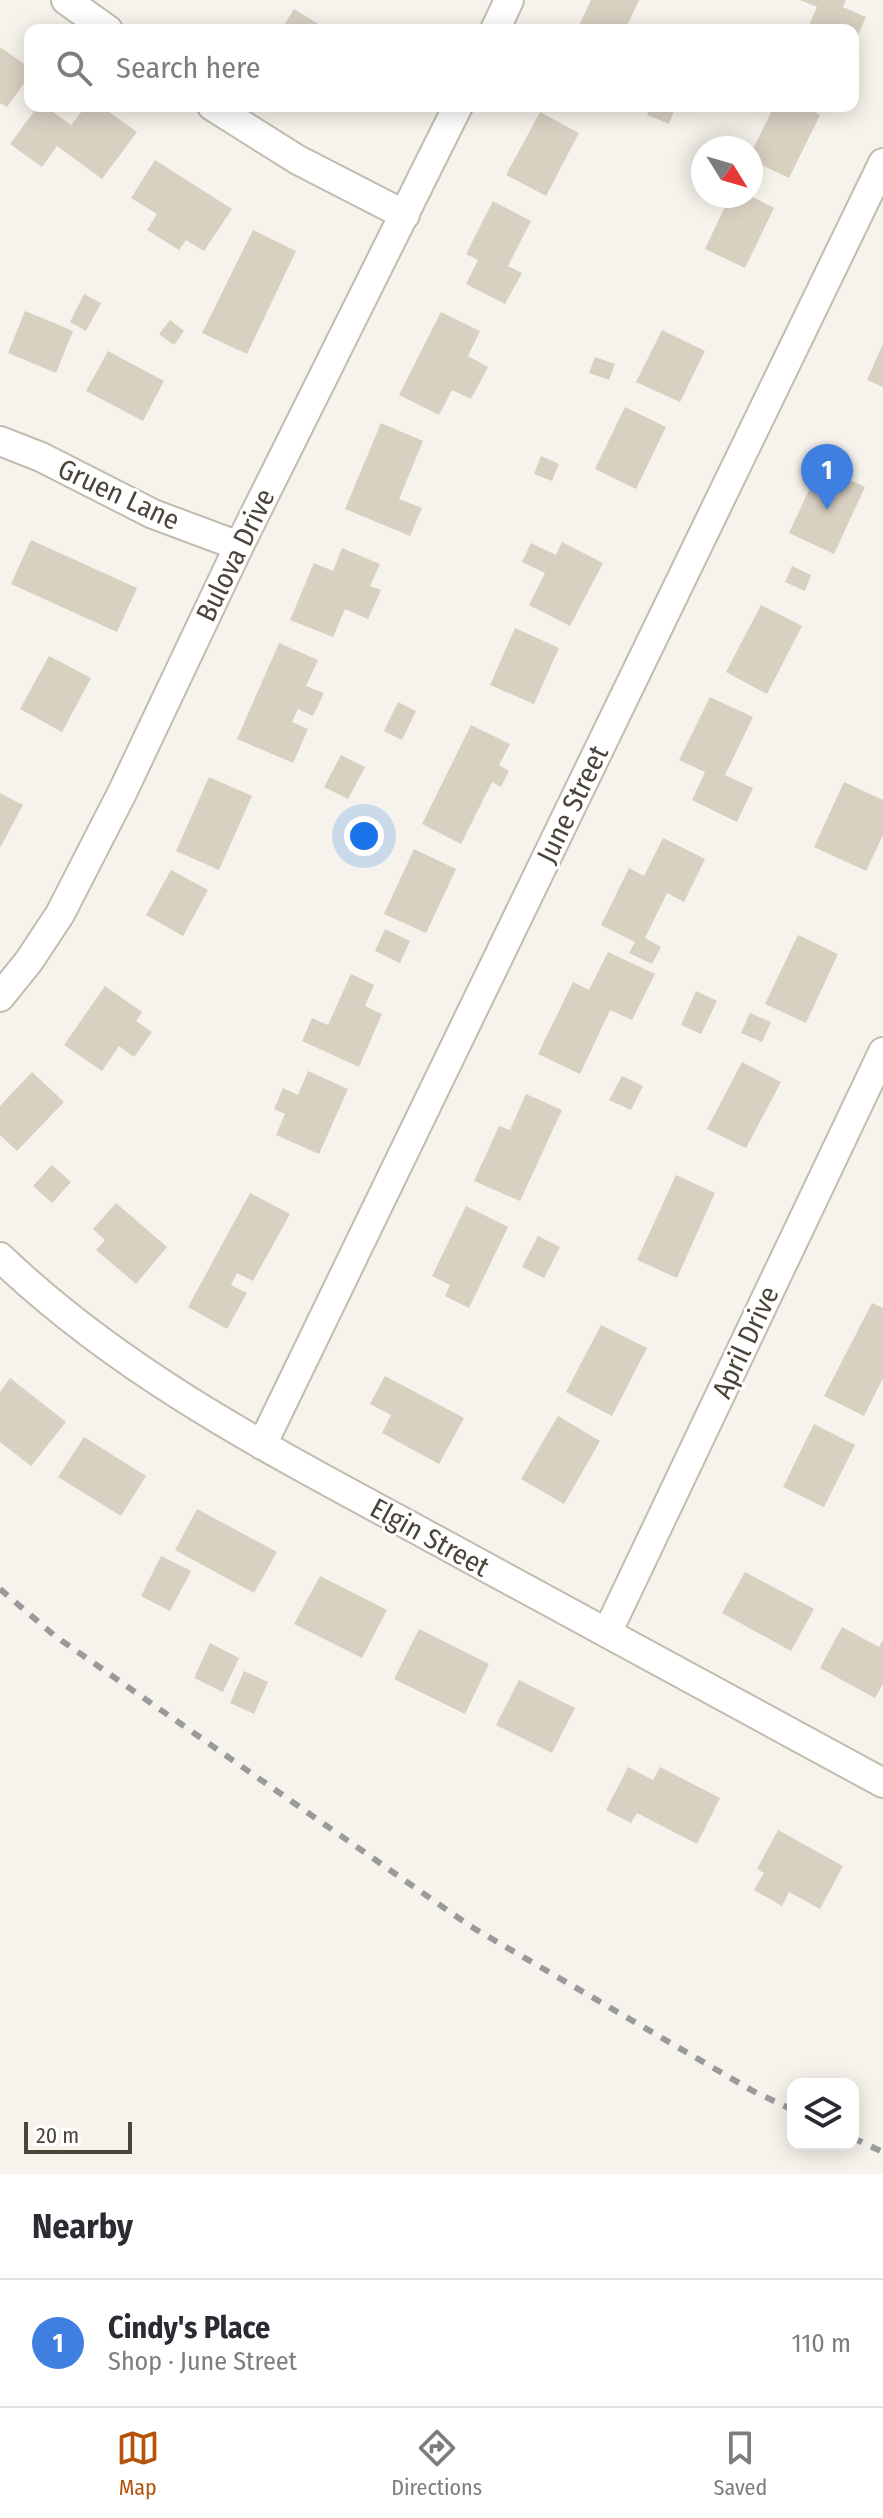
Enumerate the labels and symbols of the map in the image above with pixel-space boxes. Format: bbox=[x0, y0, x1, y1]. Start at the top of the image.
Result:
north arrow bbox=[691, 136, 763, 208]
pin: 1 bbox=[801, 444, 853, 510]
street label: Gruen Lane bbox=[53, 452, 185, 537]
street label: Bulova Drive bbox=[189, 484, 282, 627]
street label: June Street bbox=[530, 739, 615, 868]
your location bbox=[344, 816, 384, 856]
street label: April Drive bbox=[705, 1281, 786, 1403]
street label: Elgin Street bbox=[365, 1491, 496, 1584]
scale bar bbox=[24, 2118, 132, 2154]

